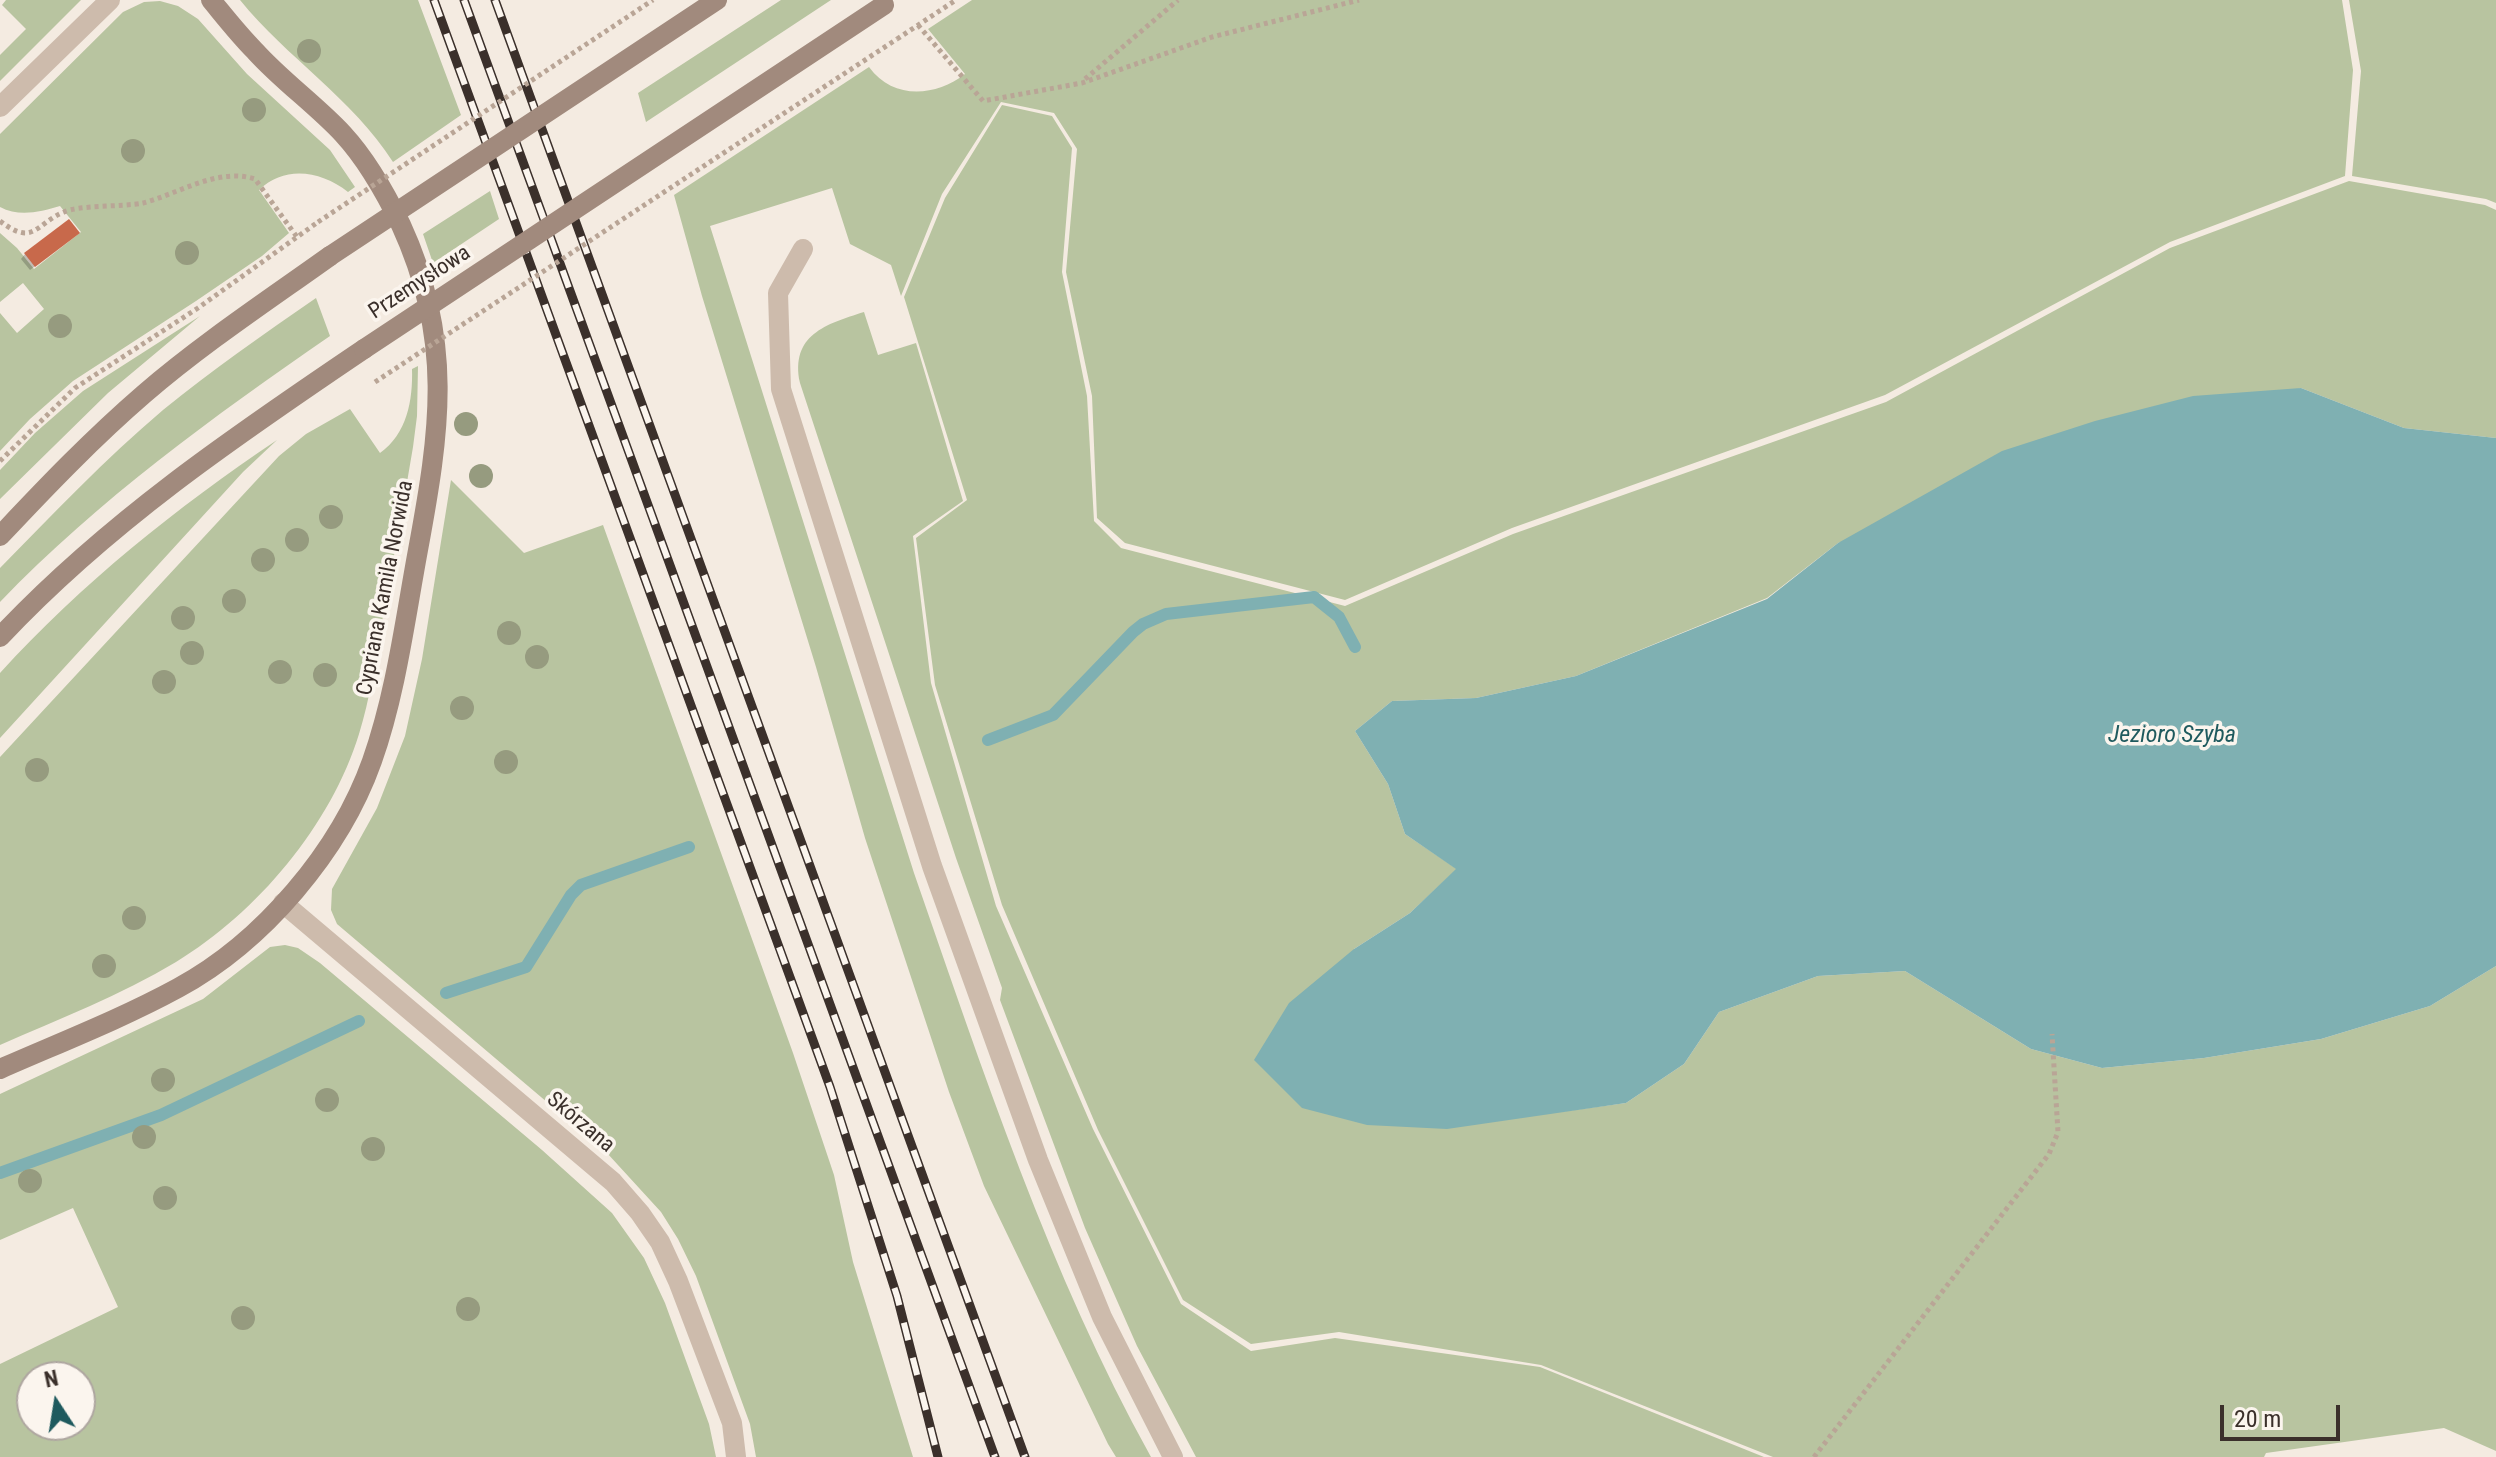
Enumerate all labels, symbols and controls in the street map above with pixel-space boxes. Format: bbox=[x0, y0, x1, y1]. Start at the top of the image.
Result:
street label: Przemysłowa bbox=[364, 240, 476, 326]
street label: Cypriana Kamila Norwida bbox=[352, 478, 420, 698]
water label: Jezioro Szyba bbox=[2108, 722, 2236, 750]
street label: Skórzana bbox=[541, 1087, 619, 1159]
north arrow bbox=[16, 1361, 96, 1441]
text: N bbox=[42, 1365, 61, 1393]
scale bar bbox=[2224, 1389, 2344, 1439]
text: 20 m bbox=[2234, 1405, 2281, 1433]

